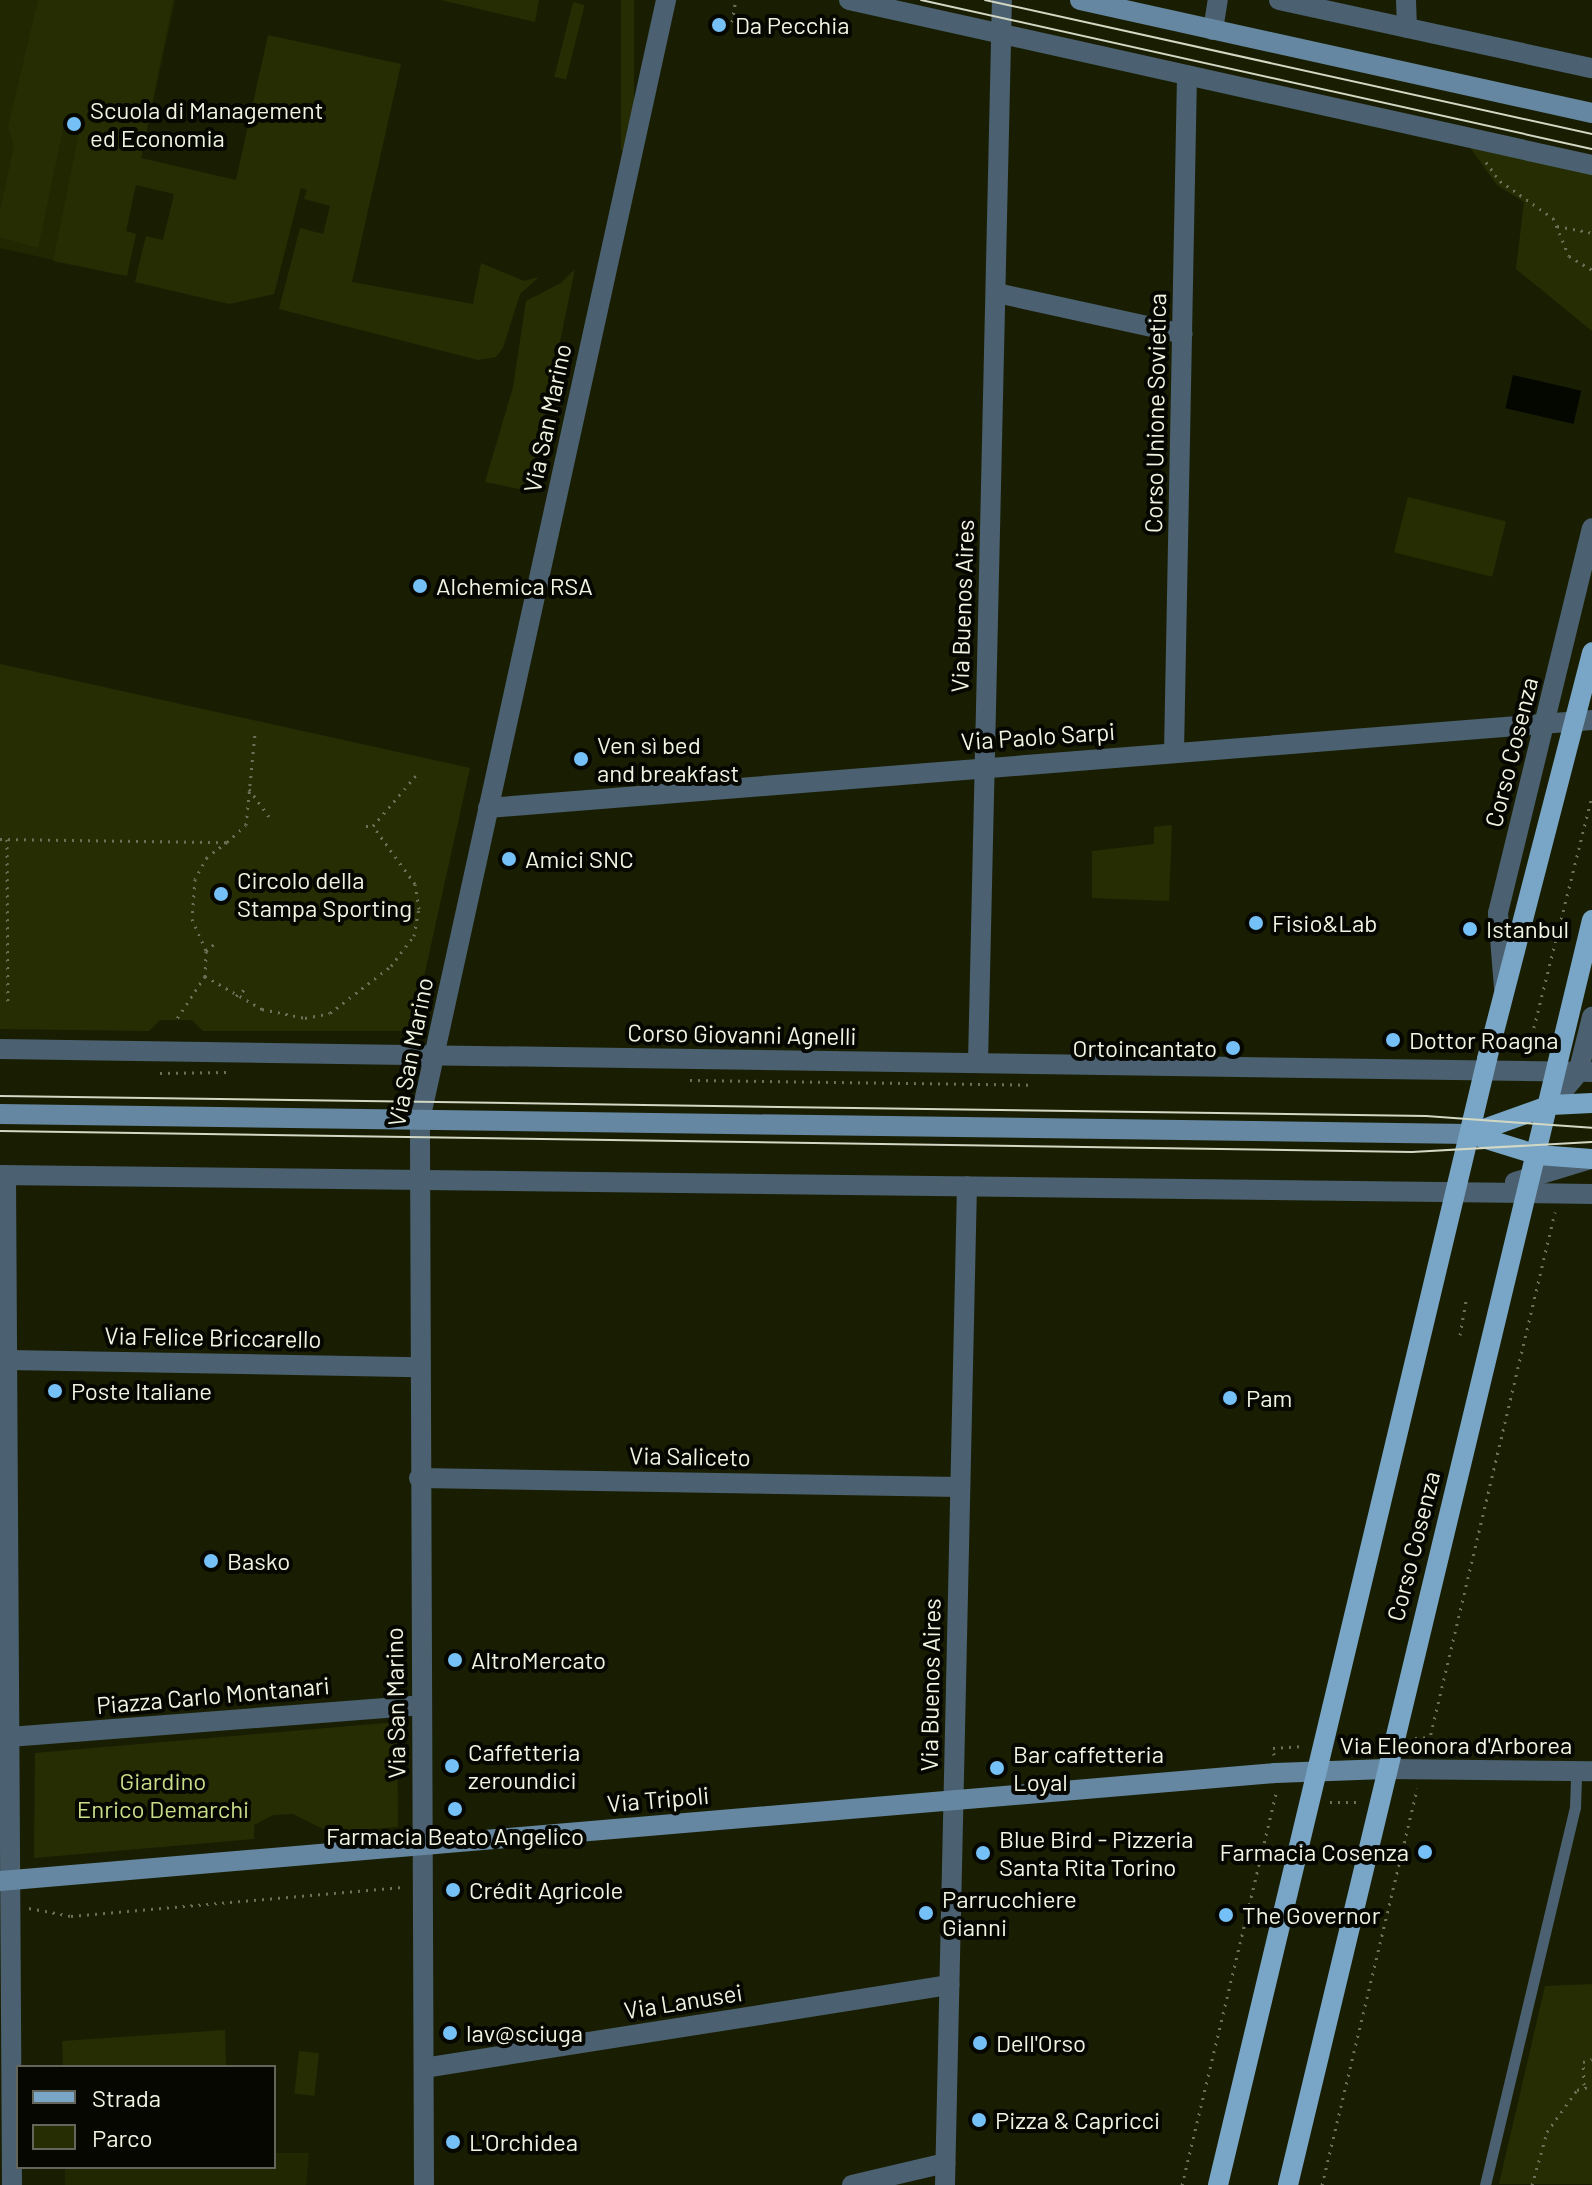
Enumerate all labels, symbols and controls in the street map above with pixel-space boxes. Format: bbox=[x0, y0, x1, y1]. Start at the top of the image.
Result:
place label: Da Pecchia bbox=[735, 11, 850, 39]
marker: Da Pecchia bbox=[710, 16, 728, 34]
place label: Scuola di Management ed Economia bbox=[90, 96, 323, 152]
marker: Scuola di Management ed Economia bbox=[65, 115, 83, 133]
street label: Corso Unione Sovietica bbox=[1139, 293, 1171, 533]
street label: Via San Marino bbox=[517, 341, 577, 495]
street label: Via Buenos Aires bbox=[945, 519, 979, 693]
place label: Alchemica RSA bbox=[436, 572, 593, 600]
marker: Alchemica RSA bbox=[411, 577, 429, 595]
street label: Corso Cosenza bbox=[1478, 674, 1544, 830]
street label: Via Paolo Sarpi bbox=[960, 716, 1116, 756]
place label: Ven sì bed and breakfast bbox=[597, 731, 739, 787]
marker: Ven sì bed and breakfast bbox=[572, 750, 590, 768]
place label: Amici SNC bbox=[525, 845, 634, 873]
marker: Amici SNC bbox=[500, 850, 518, 868]
place label: Circolo della Stampa Sporting bbox=[237, 866, 412, 922]
marker: Circolo della Stampa Sporting bbox=[212, 885, 230, 903]
place label: Fisio&Lab bbox=[1272, 909, 1377, 937]
marker: Fisio&Lab bbox=[1247, 914, 1265, 932]
place label: Istanbul bbox=[1486, 915, 1569, 943]
marker: Istanbul bbox=[1461, 920, 1479, 938]
street label: Via San Marino bbox=[381, 975, 439, 1129]
street label: Corso Giovanni Agnelli bbox=[627, 1018, 857, 1050]
place label: Dottor Roagna bbox=[1409, 1026, 1558, 1054]
marker: Dottor Roagna bbox=[1384, 1031, 1402, 1049]
place label: Ortoincantato bbox=[1073, 1034, 1217, 1062]
marker: Ortoincantato bbox=[1224, 1039, 1242, 1057]
street label: Via Felice Briccarello bbox=[104, 1321, 322, 1353]
place label: Poste Italiane bbox=[71, 1377, 212, 1405]
marker: Poste Italiane bbox=[46, 1382, 64, 1400]
place label: Pam bbox=[1246, 1384, 1292, 1412]
marker: Pam bbox=[1221, 1389, 1239, 1407]
street label: Via Saliceto bbox=[629, 1441, 751, 1471]
street label: Corso Cosenza bbox=[1380, 1468, 1446, 1624]
place label: Basko bbox=[227, 1547, 290, 1575]
marker: Basko bbox=[202, 1552, 220, 1570]
street label: Via Buenos Aires bbox=[914, 1598, 946, 1772]
street label: Via San Marino bbox=[379, 1627, 411, 1779]
place label: AltroMercato bbox=[471, 1646, 606, 1674]
marker: AltroMercato bbox=[446, 1651, 464, 1669]
street label: Piazza Carlo Montanari bbox=[95, 1670, 331, 1720]
street label: Via Eleonora d'Arborea bbox=[1340, 1731, 1572, 1759]
place label: Caffetteria zeroundici bbox=[468, 1738, 580, 1794]
place label: Bar caffetteria Loyal bbox=[1013, 1740, 1164, 1796]
marker: Caffetteria zeroundici bbox=[443, 1757, 461, 1775]
marker: Bar caffetteria Loyal bbox=[988, 1759, 1006, 1777]
park label: Giardino Enrico Demarchi bbox=[77, 1767, 249, 1823]
street label: Via Tripoli bbox=[606, 1780, 710, 1818]
marker: Farmacia Beato Angelico bbox=[446, 1800, 464, 1818]
place label: Farmacia Beato Angelico bbox=[326, 1822, 584, 1850]
place label: Blue Bird - Pizzeria Santa Rita Torino bbox=[999, 1825, 1194, 1881]
place label: Farmacia Cosenza bbox=[1220, 1838, 1409, 1866]
marker: Farmacia Cosenza bbox=[1416, 1843, 1434, 1861]
marker: Blue Bird - Pizzeria Santa Rita Torino bbox=[974, 1844, 992, 1862]
place label: Crédit Agricole bbox=[469, 1876, 623, 1904]
marker: Crédit Agricole bbox=[444, 1881, 462, 1899]
place label: Parrucchiere Gianni bbox=[942, 1885, 1077, 1941]
place label: The Governor bbox=[1242, 1901, 1380, 1929]
marker: Parrucchiere Gianni bbox=[917, 1904, 935, 1922]
marker: The Governor bbox=[1217, 1906, 1235, 1924]
street label: Via Lanusei bbox=[622, 1977, 744, 2025]
place label: lav@sciuga bbox=[466, 2019, 583, 2047]
marker: lav@sciuga bbox=[441, 2024, 459, 2042]
place label: Dell'Orso bbox=[996, 2029, 1086, 2057]
marker: Dell'Orso bbox=[971, 2034, 989, 2052]
legend bbox=[16, 2065, 276, 2169]
text: Strada bbox=[92, 2083, 161, 2112]
place label: Pizza & Capricci bbox=[995, 2106, 1160, 2134]
marker: Pizza & Capricci bbox=[970, 2111, 988, 2129]
text: Parco bbox=[92, 2123, 153, 2152]
place label: L'Orchidea bbox=[469, 2128, 578, 2156]
marker: L'Orchidea bbox=[444, 2133, 462, 2151]

